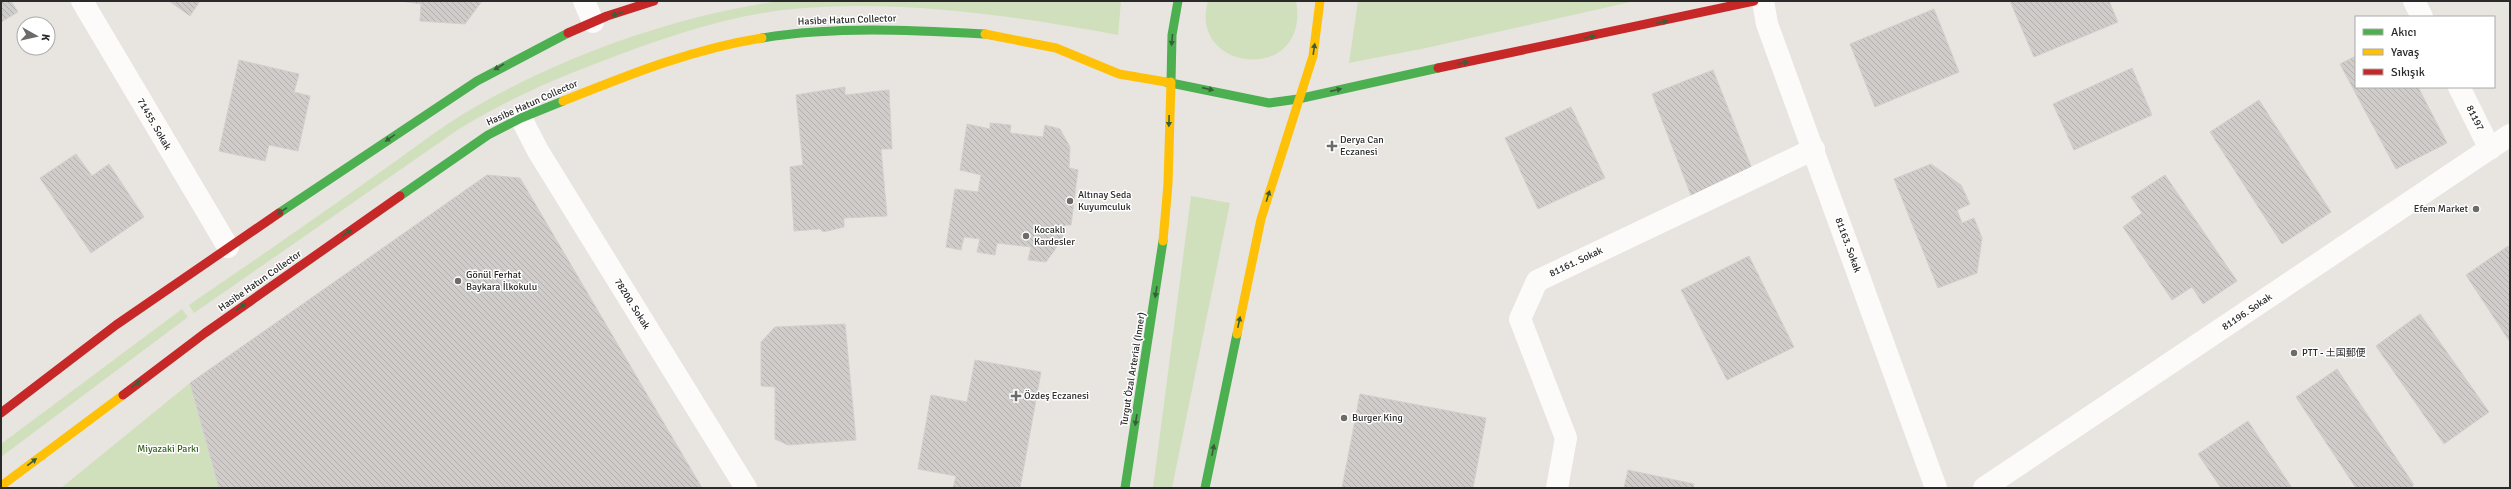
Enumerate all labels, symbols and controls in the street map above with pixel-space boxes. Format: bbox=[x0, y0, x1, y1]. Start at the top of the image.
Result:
one-way arrow bbox=[611, 11, 623, 17]
street label: Hasibe Hatun Collector bbox=[798, 12, 897, 28]
north arrow bbox=[16, 16, 56, 56]
legend bbox=[2355, 16, 2495, 88]
one-way arrow bbox=[1656, 18, 1668, 24]
text: Akıcı bbox=[2391, 25, 2417, 40]
text: K bbox=[38, 33, 52, 42]
one-way arrow bbox=[1169, 33, 1176, 46]
one-way arrow bbox=[1584, 34, 1596, 40]
one-way arrow bbox=[1311, 43, 1317, 55]
text: Yavaş bbox=[2391, 45, 2419, 60]
one-way arrow bbox=[1457, 59, 1469, 65]
one-way arrow bbox=[493, 64, 505, 71]
text: Sıkışık bbox=[2391, 65, 2425, 80]
street label: Hasibe Hatun Collector bbox=[485, 77, 580, 129]
one-way arrow bbox=[1202, 86, 1214, 92]
one-way arrow bbox=[1330, 87, 1342, 93]
street label: 71455. Sokak bbox=[134, 96, 174, 152]
street label: 81197 bbox=[2464, 103, 2486, 133]
one-way arrow bbox=[1166, 115, 1172, 128]
one-way arrow bbox=[385, 134, 395, 142]
place label: Derya Can Eczanesi bbox=[1340, 134, 1384, 158]
marker: Derya Can Eczanesi bbox=[1327, 141, 1337, 151]
place label: Altınay Seda Kuyumculuk bbox=[1078, 189, 1131, 213]
one-way arrow bbox=[1265, 189, 1271, 201]
marker: Altınay Seda Kuyumculuk bbox=[1065, 196, 1075, 206]
place label: Efem Market bbox=[2414, 203, 2468, 215]
marker: Efem Market bbox=[2471, 204, 2481, 214]
one-way arrow bbox=[277, 207, 288, 214]
street label: 81163. Sokak bbox=[1832, 216, 1864, 274]
place label: Kocaklı Kardesler bbox=[1034, 224, 1075, 248]
one-way arrow bbox=[342, 229, 353, 237]
marker: Kocaklı Kardesler bbox=[1021, 231, 1031, 241]
street label: 81161. Sokak bbox=[1547, 244, 1605, 280]
street label: Hasibe Hatun Collector bbox=[216, 248, 304, 314]
place label: Gönül Ferhat Baykara İlkokulu bbox=[466, 269, 537, 293]
marker: Gönül Ferhat Baykara İlkokulu bbox=[453, 276, 463, 286]
street label: 78200. Sokak bbox=[612, 276, 652, 332]
one-way arrow bbox=[1153, 286, 1159, 298]
street label: 81196. Sokak bbox=[2220, 291, 2274, 333]
one-way arrow bbox=[236, 303, 246, 311]
street label: Turgut Özal Arterial (Inner) bbox=[1118, 311, 1148, 427]
one-way arrow bbox=[1236, 316, 1242, 329]
place label: PTT - 土国郵便 bbox=[2302, 347, 2366, 359]
marker: PTT - 土国郵便 bbox=[2289, 348, 2299, 358]
one-way arrow bbox=[131, 380, 141, 388]
place label: Özdeş Eczanesi bbox=[1024, 390, 1089, 402]
marker: Özdeş Eczanesi bbox=[1011, 391, 1021, 401]
place label: Burger King bbox=[1352, 412, 1403, 424]
marker: Burger King bbox=[1339, 413, 1349, 423]
one-way arrow bbox=[1133, 414, 1139, 426]
park label: Miyazaki Parkı bbox=[137, 443, 199, 455]
one-way arrow bbox=[1210, 444, 1216, 456]
one-way arrow bbox=[26, 458, 37, 466]

